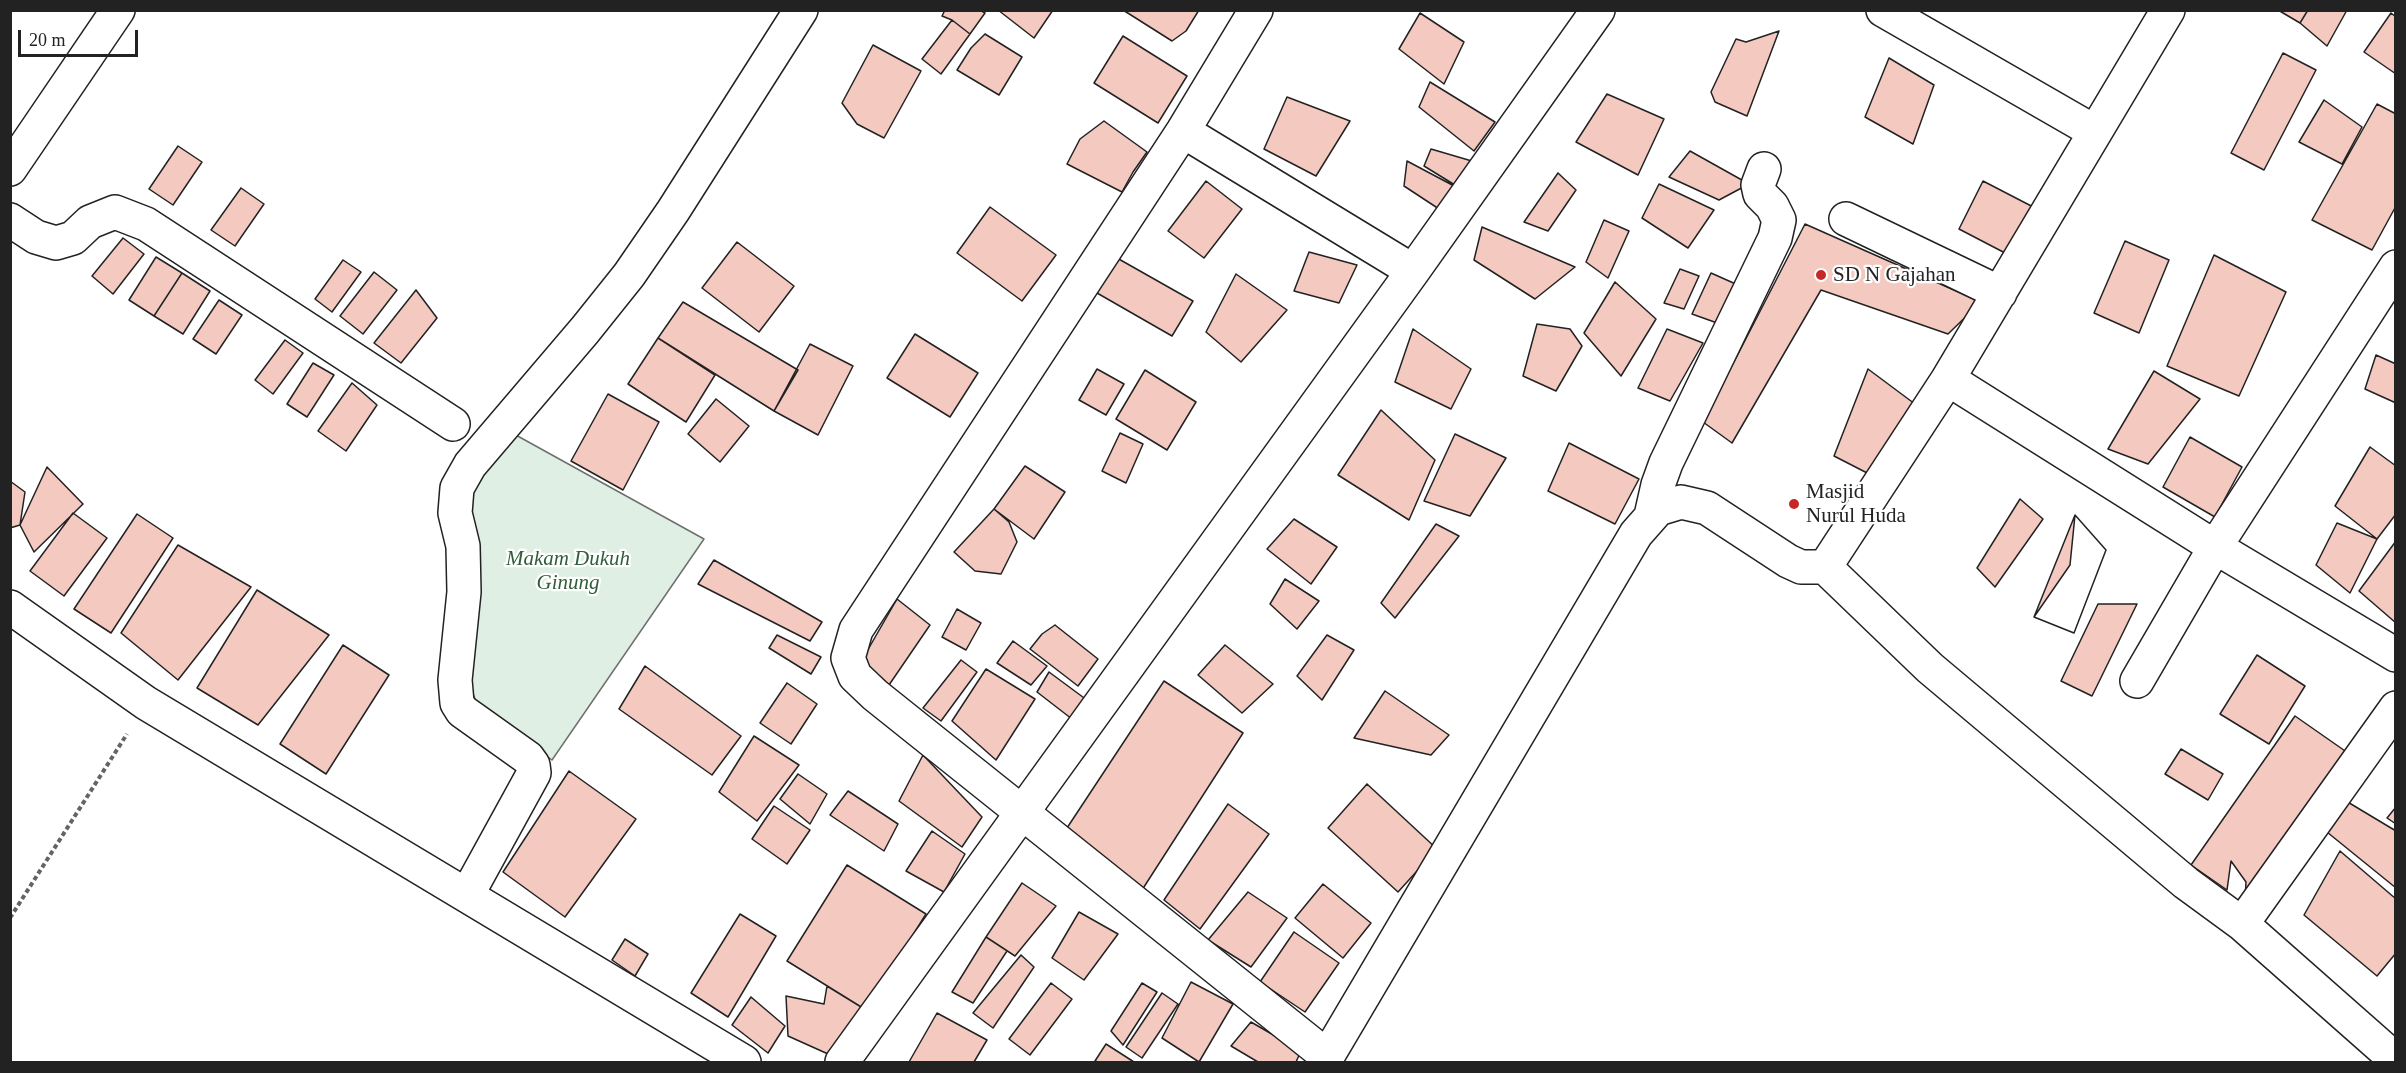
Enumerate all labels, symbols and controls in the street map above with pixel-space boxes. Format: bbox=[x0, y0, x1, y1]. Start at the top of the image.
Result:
scale bar bbox=[21, 18, 141, 56]
text: 20 m bbox=[29, 30, 66, 50]
place label: SD N Gajahan bbox=[1833, 262, 1955, 288]
marker: SD N Gajahan bbox=[1814, 268, 1828, 282]
place label: Masjid Nurul Huda bbox=[1806, 479, 1906, 529]
marker: Masjid Nurul Huda bbox=[1787, 497, 1801, 511]
park label: Makam Dukuh Ginung bbox=[506, 546, 630, 596]

